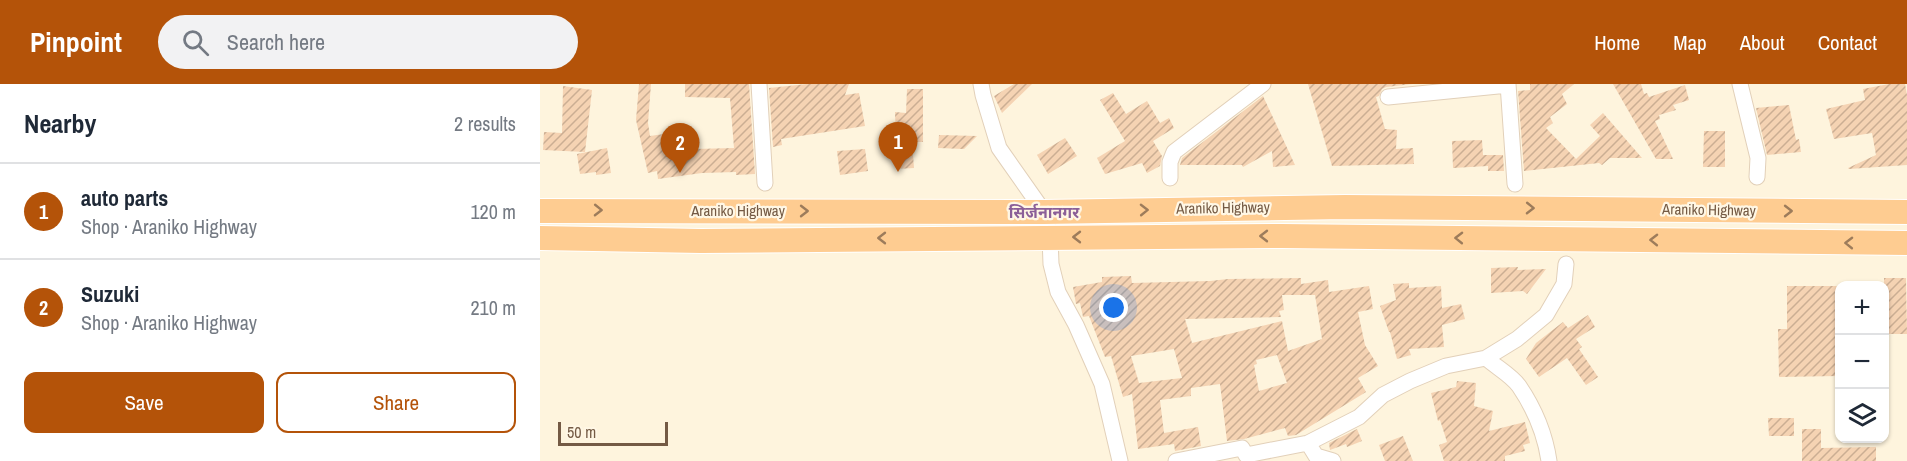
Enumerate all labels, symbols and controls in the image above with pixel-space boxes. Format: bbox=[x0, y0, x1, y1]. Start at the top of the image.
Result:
search box bbox=[158, 15, 578, 69]
text: Pinpoint bbox=[30, 23, 122, 61]
icon: search bbox=[179, 26, 212, 59]
text: Search here bbox=[227, 27, 325, 57]
text: Home bbox=[1594, 28, 1640, 57]
text: Map bbox=[1673, 28, 1707, 57]
text: About bbox=[1740, 28, 1785, 57]
text: Contact bbox=[1818, 28, 1877, 57]
text: Nearby bbox=[24, 106, 96, 141]
text: 2 results bbox=[454, 110, 516, 137]
pin: 1 bbox=[878, 122, 918, 172]
pin: 2 bbox=[660, 124, 700, 173]
text: auto parts bbox=[81, 183, 168, 213]
street label: Araniko Highway bbox=[1175, 196, 1271, 219]
text: 1 bbox=[39, 198, 48, 225]
text: 120 m bbox=[470, 198, 516, 225]
street label: Araniko Highway bbox=[1661, 198, 1757, 221]
street label: Araniko Highway bbox=[690, 200, 786, 221]
district label: सिर्जनानगर bbox=[1009, 201, 1080, 223]
one-way arrow bbox=[1525, 202, 1534, 214]
one-way arrow bbox=[594, 204, 603, 216]
one-way arrow bbox=[1140, 204, 1149, 216]
one-way arrow bbox=[800, 205, 809, 217]
one-way arrow bbox=[1783, 205, 1792, 217]
text: Shop · Araniko Highway bbox=[81, 213, 257, 240]
one-way arrow bbox=[1259, 230, 1268, 242]
one-way arrow bbox=[1072, 231, 1081, 243]
one-way arrow bbox=[877, 232, 886, 244]
one-way arrow bbox=[1454, 232, 1463, 244]
one-way arrow bbox=[1649, 234, 1658, 246]
one-way arrow bbox=[1844, 237, 1853, 249]
text: Suzuki bbox=[81, 279, 139, 309]
map controls bbox=[1835, 281, 1889, 443]
button: + bbox=[1835, 281, 1889, 335]
your location bbox=[1099, 293, 1128, 322]
text: 2 bbox=[39, 294, 48, 321]
text: 210 m bbox=[470, 294, 516, 321]
text: Shop · Araniko Highway bbox=[81, 309, 257, 336]
button: − bbox=[1835, 335, 1889, 389]
button: Save bbox=[24, 372, 264, 433]
button: Share bbox=[276, 372, 516, 433]
button: layers bbox=[1835, 389, 1889, 443]
scale bar bbox=[558, 419, 668, 446]
text: 50 m bbox=[567, 421, 596, 443]

